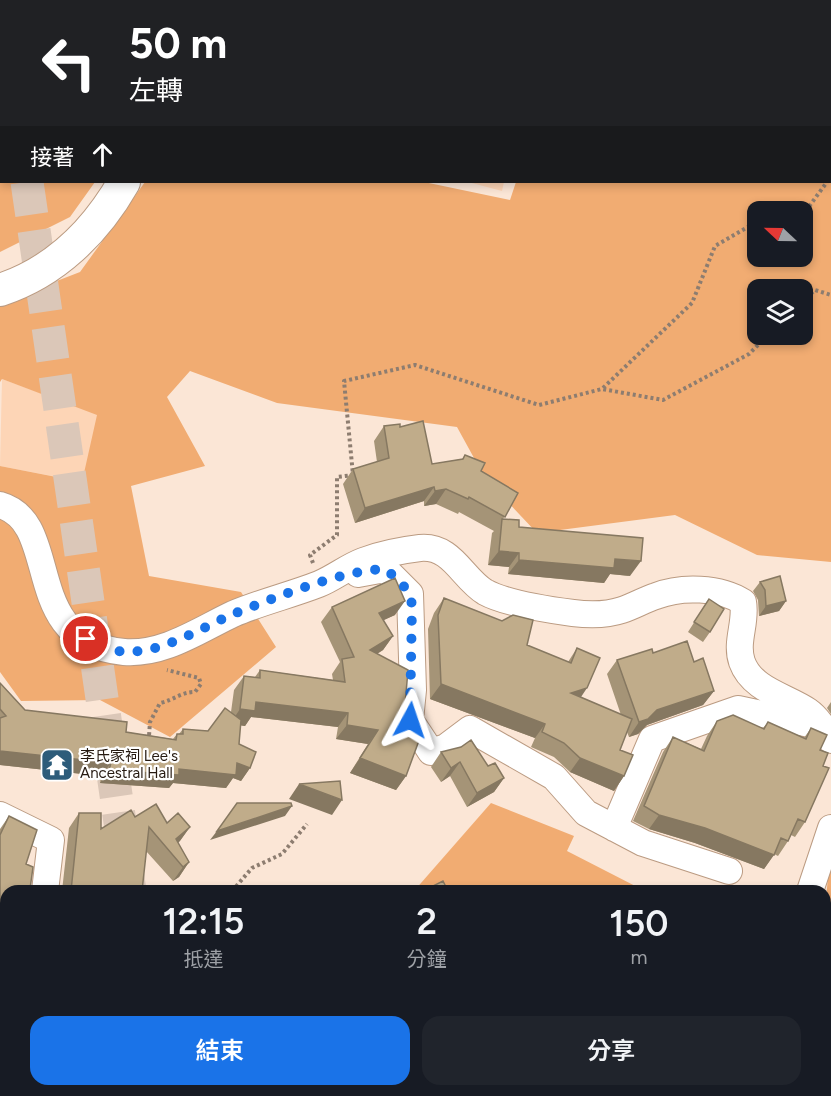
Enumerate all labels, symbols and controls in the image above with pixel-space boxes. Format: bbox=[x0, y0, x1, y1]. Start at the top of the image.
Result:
text: 50 m bbox=[129, 18, 227, 69]
icon: left bbox=[30, 24, 108, 102]
text: 左轉 bbox=[129, 74, 183, 107]
icon: ahead bbox=[86, 138, 119, 171]
text: 接著 bbox=[30, 144, 74, 171]
north arrow bbox=[747, 201, 813, 267]
map controls bbox=[747, 201, 813, 345]
button: layers bbox=[747, 279, 813, 345]
pin bbox=[60, 613, 111, 664]
icon: arrive bbox=[69, 622, 102, 655]
position arrow bbox=[378, 688, 442, 752]
temple icon: 李氏家祠 Lee's Ancestral Hall bbox=[39, 747, 75, 783]
place label: 李氏家祠 Lee's Ancestral Hall bbox=[80, 747, 178, 782]
text: 12:15 bbox=[163, 900, 244, 943]
text: 2 bbox=[417, 900, 437, 943]
text: 150 bbox=[609, 902, 668, 945]
text: m bbox=[630, 945, 647, 969]
text: 抵達 bbox=[183, 947, 223, 971]
text: 分鐘 bbox=[407, 947, 447, 971]
button: 結束 bbox=[30, 1016, 410, 1085]
button: 分享 bbox=[422, 1016, 801, 1085]

